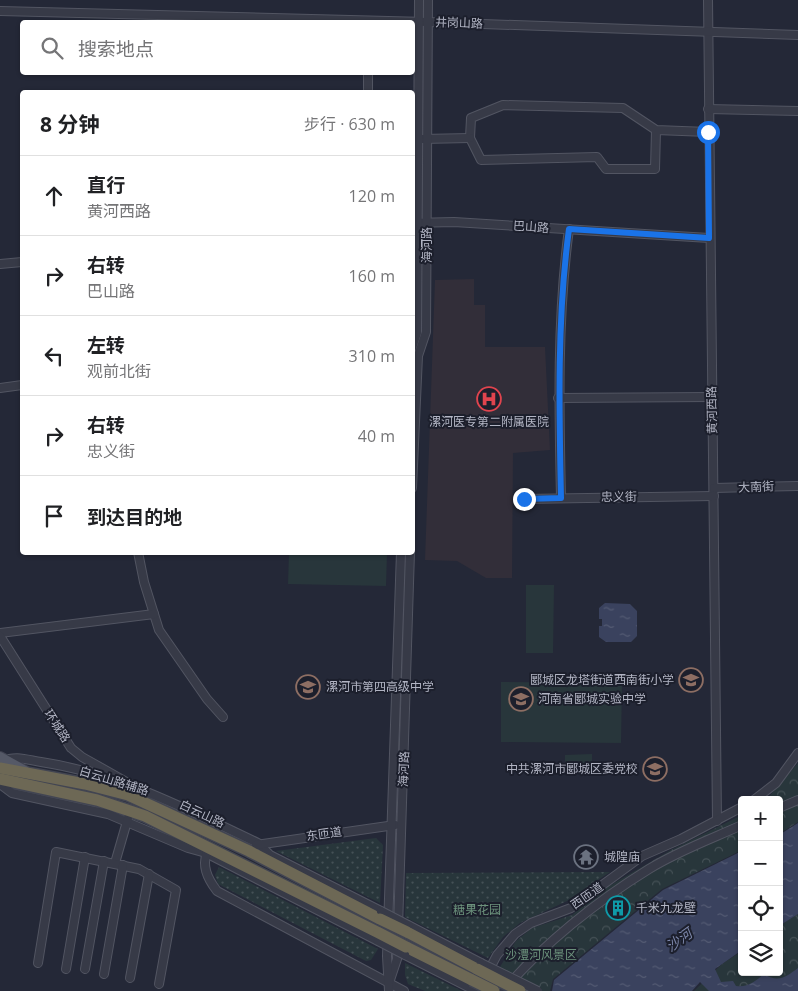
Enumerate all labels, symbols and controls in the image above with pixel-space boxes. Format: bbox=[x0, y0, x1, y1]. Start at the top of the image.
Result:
street label: 井岗山路 bbox=[435, 13, 483, 32]
search box bbox=[20, 20, 415, 75]
icon: search bbox=[38, 34, 66, 62]
text: 搜索地点 bbox=[78, 36, 154, 62]
text: 8 分钟 bbox=[40, 110, 99, 138]
text: 步行 · 630 m bbox=[304, 113, 395, 135]
route start bbox=[697, 121, 720, 144]
text: 直行 bbox=[87, 172, 125, 198]
icon: ahead bbox=[40, 182, 68, 210]
text: 120 m bbox=[349, 185, 395, 207]
text: 黄河西路 bbox=[87, 200, 151, 222]
street label: 巴山路 bbox=[512, 217, 550, 236]
street label: 海河路 bbox=[418, 227, 435, 263]
text: 右转 bbox=[87, 252, 125, 278]
icon: right bbox=[40, 262, 68, 290]
text: 160 m bbox=[349, 265, 395, 287]
text: 巴山路 bbox=[87, 280, 135, 302]
text: 左转 bbox=[87, 332, 125, 358]
icon: left bbox=[40, 342, 68, 370]
text: 310 m bbox=[349, 345, 395, 367]
text: 观前北街 bbox=[87, 360, 151, 382]
hospital icon: 漯河医专第二附属医院 bbox=[476, 386, 502, 412]
street label: 黄河西路 bbox=[703, 386, 720, 434]
text: 右转 bbox=[87, 412, 125, 438]
place label: 漯河医专第二附属医院 bbox=[429, 413, 549, 430]
icon: right bbox=[40, 422, 68, 450]
text: 40 m bbox=[358, 425, 395, 447]
text: 忠义街 bbox=[87, 440, 135, 462]
street label: 大南街 bbox=[738, 477, 774, 496]
route end bbox=[513, 488, 536, 511]
street label: 忠义街 bbox=[601, 488, 637, 505]
icon: arrive bbox=[40, 502, 68, 530]
text: 到达目的地 bbox=[87, 504, 182, 530]
school or university icon: 郾城区龙塔街道西南街小学 bbox=[678, 667, 704, 693]
place label: 郾城区龙塔街道西南街小学 bbox=[530, 671, 674, 688]
school or university icon: 漯河市第四高级中学 bbox=[295, 674, 321, 700]
place label: 漯河市第四高级中学 bbox=[326, 678, 434, 695]
school or university icon: 河南省郾城实验中学 bbox=[508, 686, 534, 712]
place label: 河南省郾城实验中学 bbox=[538, 690, 646, 707]
street label: 环城路 bbox=[40, 706, 74, 745]
street label: 海河路 bbox=[394, 751, 413, 787]
school or university icon: 中共漯河市郾城区委党校 bbox=[642, 756, 668, 782]
place label: 中共漯河市郾城区委党校 bbox=[506, 760, 638, 777]
street label: 白云山路辅路 bbox=[77, 762, 151, 799]
street label: 白云山路 bbox=[177, 796, 228, 831]
map controls bbox=[738, 796, 783, 976]
button: + bbox=[738, 796, 783, 841]
street label: 东匝道 bbox=[305, 823, 343, 844]
button: − bbox=[738, 841, 783, 886]
temple icon: 城隍庙 bbox=[573, 844, 599, 870]
place label: 城隍庙 bbox=[604, 848, 640, 865]
street label: 西匝道 bbox=[567, 878, 606, 913]
button: locate bbox=[738, 886, 783, 931]
building icon: 千米九龙壁 bbox=[605, 895, 631, 921]
place label: 千米九龙壁 bbox=[636, 899, 696, 916]
park label: 糖果花园 bbox=[453, 901, 501, 918]
water label: 沙河 bbox=[662, 922, 698, 956]
button: layers bbox=[738, 931, 783, 976]
park label: 沙澧河风景区 bbox=[505, 946, 577, 963]

